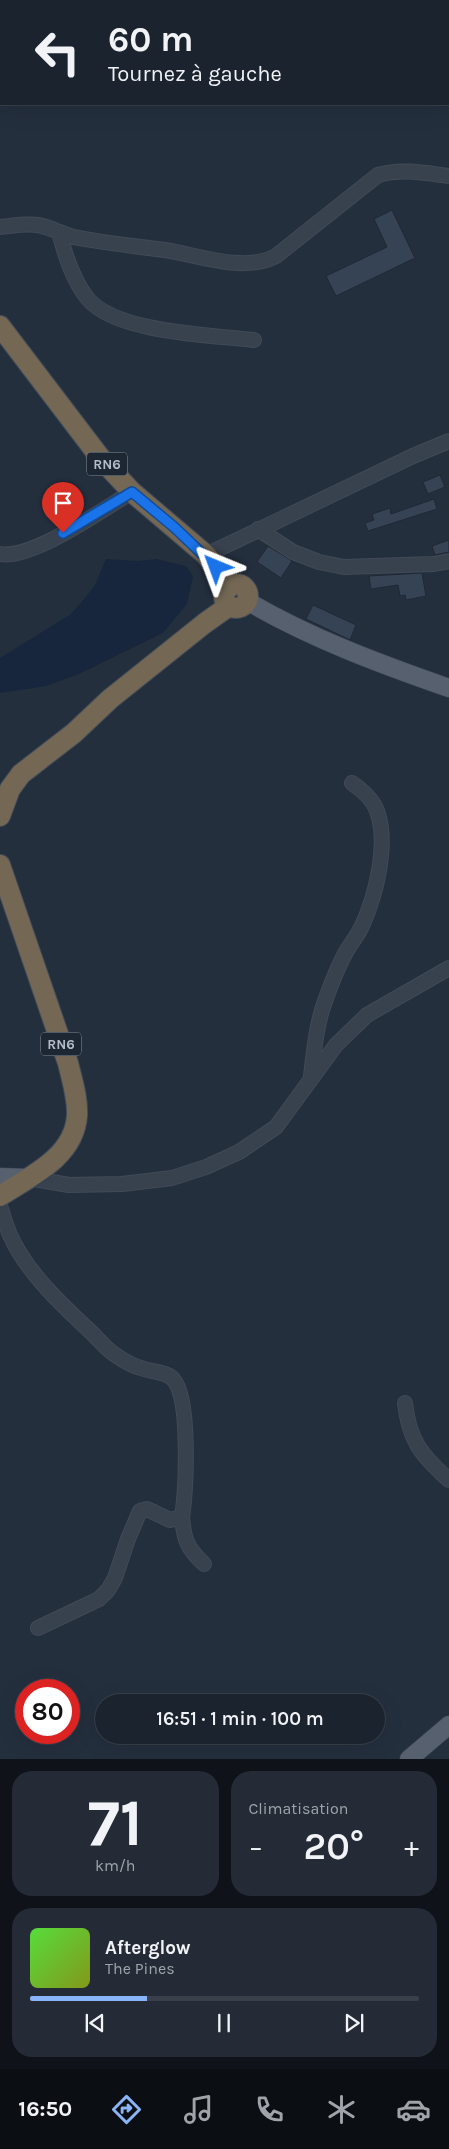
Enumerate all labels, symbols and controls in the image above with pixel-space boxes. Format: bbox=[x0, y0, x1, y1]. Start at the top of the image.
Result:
text: 60 m bbox=[108, 19, 193, 60]
icon: left bbox=[25, 20, 90, 85]
text: Tournez à gauche bbox=[108, 61, 282, 87]
road number: RN6 bbox=[87, 452, 127, 476]
pin bbox=[42, 482, 84, 533]
icon: arrive bbox=[49, 489, 77, 517]
position arrow bbox=[189, 540, 241, 592]
road number: RN6 bbox=[41, 1032, 81, 1056]
speed limit sign: 80 bbox=[15, 1679, 80, 1744]
text: 16:51 · 1 min · 100 m bbox=[156, 1708, 324, 1730]
text: 71 bbox=[87, 1785, 143, 1861]
text: Climatisation bbox=[249, 1799, 349, 1818]
text: 20° bbox=[303, 1824, 364, 1869]
text: − bbox=[249, 1830, 263, 1863]
text: + bbox=[404, 1830, 419, 1863]
text: km/h bbox=[95, 1856, 136, 1875]
text: Afterglow bbox=[105, 1937, 191, 1959]
text: The Pines bbox=[105, 1959, 175, 1978]
icon: previous bbox=[81, 2009, 109, 2037]
icon: pause bbox=[210, 2009, 238, 2037]
icon: next bbox=[340, 2009, 368, 2037]
icon: directions bbox=[109, 2092, 144, 2127]
icon: music bbox=[181, 2092, 216, 2127]
icon: phone bbox=[252, 2092, 287, 2127]
icon: climate bbox=[324, 2092, 359, 2127]
icon: car bbox=[396, 2092, 431, 2127]
text: 16:50 bbox=[18, 2096, 72, 2122]

